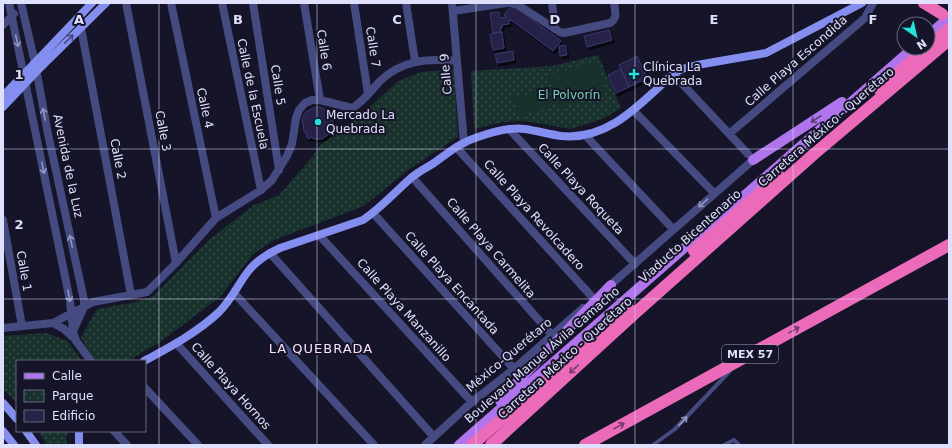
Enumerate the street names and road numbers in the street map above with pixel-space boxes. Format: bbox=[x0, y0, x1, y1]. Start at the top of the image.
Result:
street label: Calle Playa Escondida bbox=[742, 13, 850, 109]
street label: Calle 7 bbox=[363, 26, 383, 68]
street label: Calle 6 bbox=[314, 29, 334, 71]
street label: Calle de la Escuela bbox=[234, 37, 272, 151]
street label: Calle 9 bbox=[437, 53, 455, 95]
street label: Calle 5 bbox=[268, 64, 288, 106]
street label: Carretera México - Querétaro bbox=[755, 64, 897, 190]
street label: Calle 4 bbox=[194, 86, 216, 130]
street label: Calle 3 bbox=[152, 109, 174, 153]
street label: Avenida de la Luz bbox=[50, 113, 86, 219]
street label: Calle 2 bbox=[107, 137, 129, 181]
street label: Calle Playa Roqueta bbox=[535, 140, 627, 238]
street label: Calle Playa Revolcadero bbox=[481, 157, 587, 273]
street label: Viaducto Bicentenario bbox=[636, 187, 744, 285]
street label: Calle Playa Carmelita bbox=[444, 195, 538, 301]
street label: Calle Playa Encantada bbox=[402, 229, 502, 337]
street label: Calle 1 bbox=[14, 249, 34, 293]
street label: Calle Playa Manzanillo bbox=[354, 256, 454, 364]
street label: Boulevard Manuel Ávila Camacho bbox=[461, 283, 622, 426]
street label: Carretera México - Querétaro bbox=[495, 294, 635, 422]
street label: México-Querétaro bbox=[463, 315, 555, 395]
street label: Calle Playa Hornos bbox=[188, 340, 274, 432]
road number: MEX 57 bbox=[722, 345, 778, 363]

